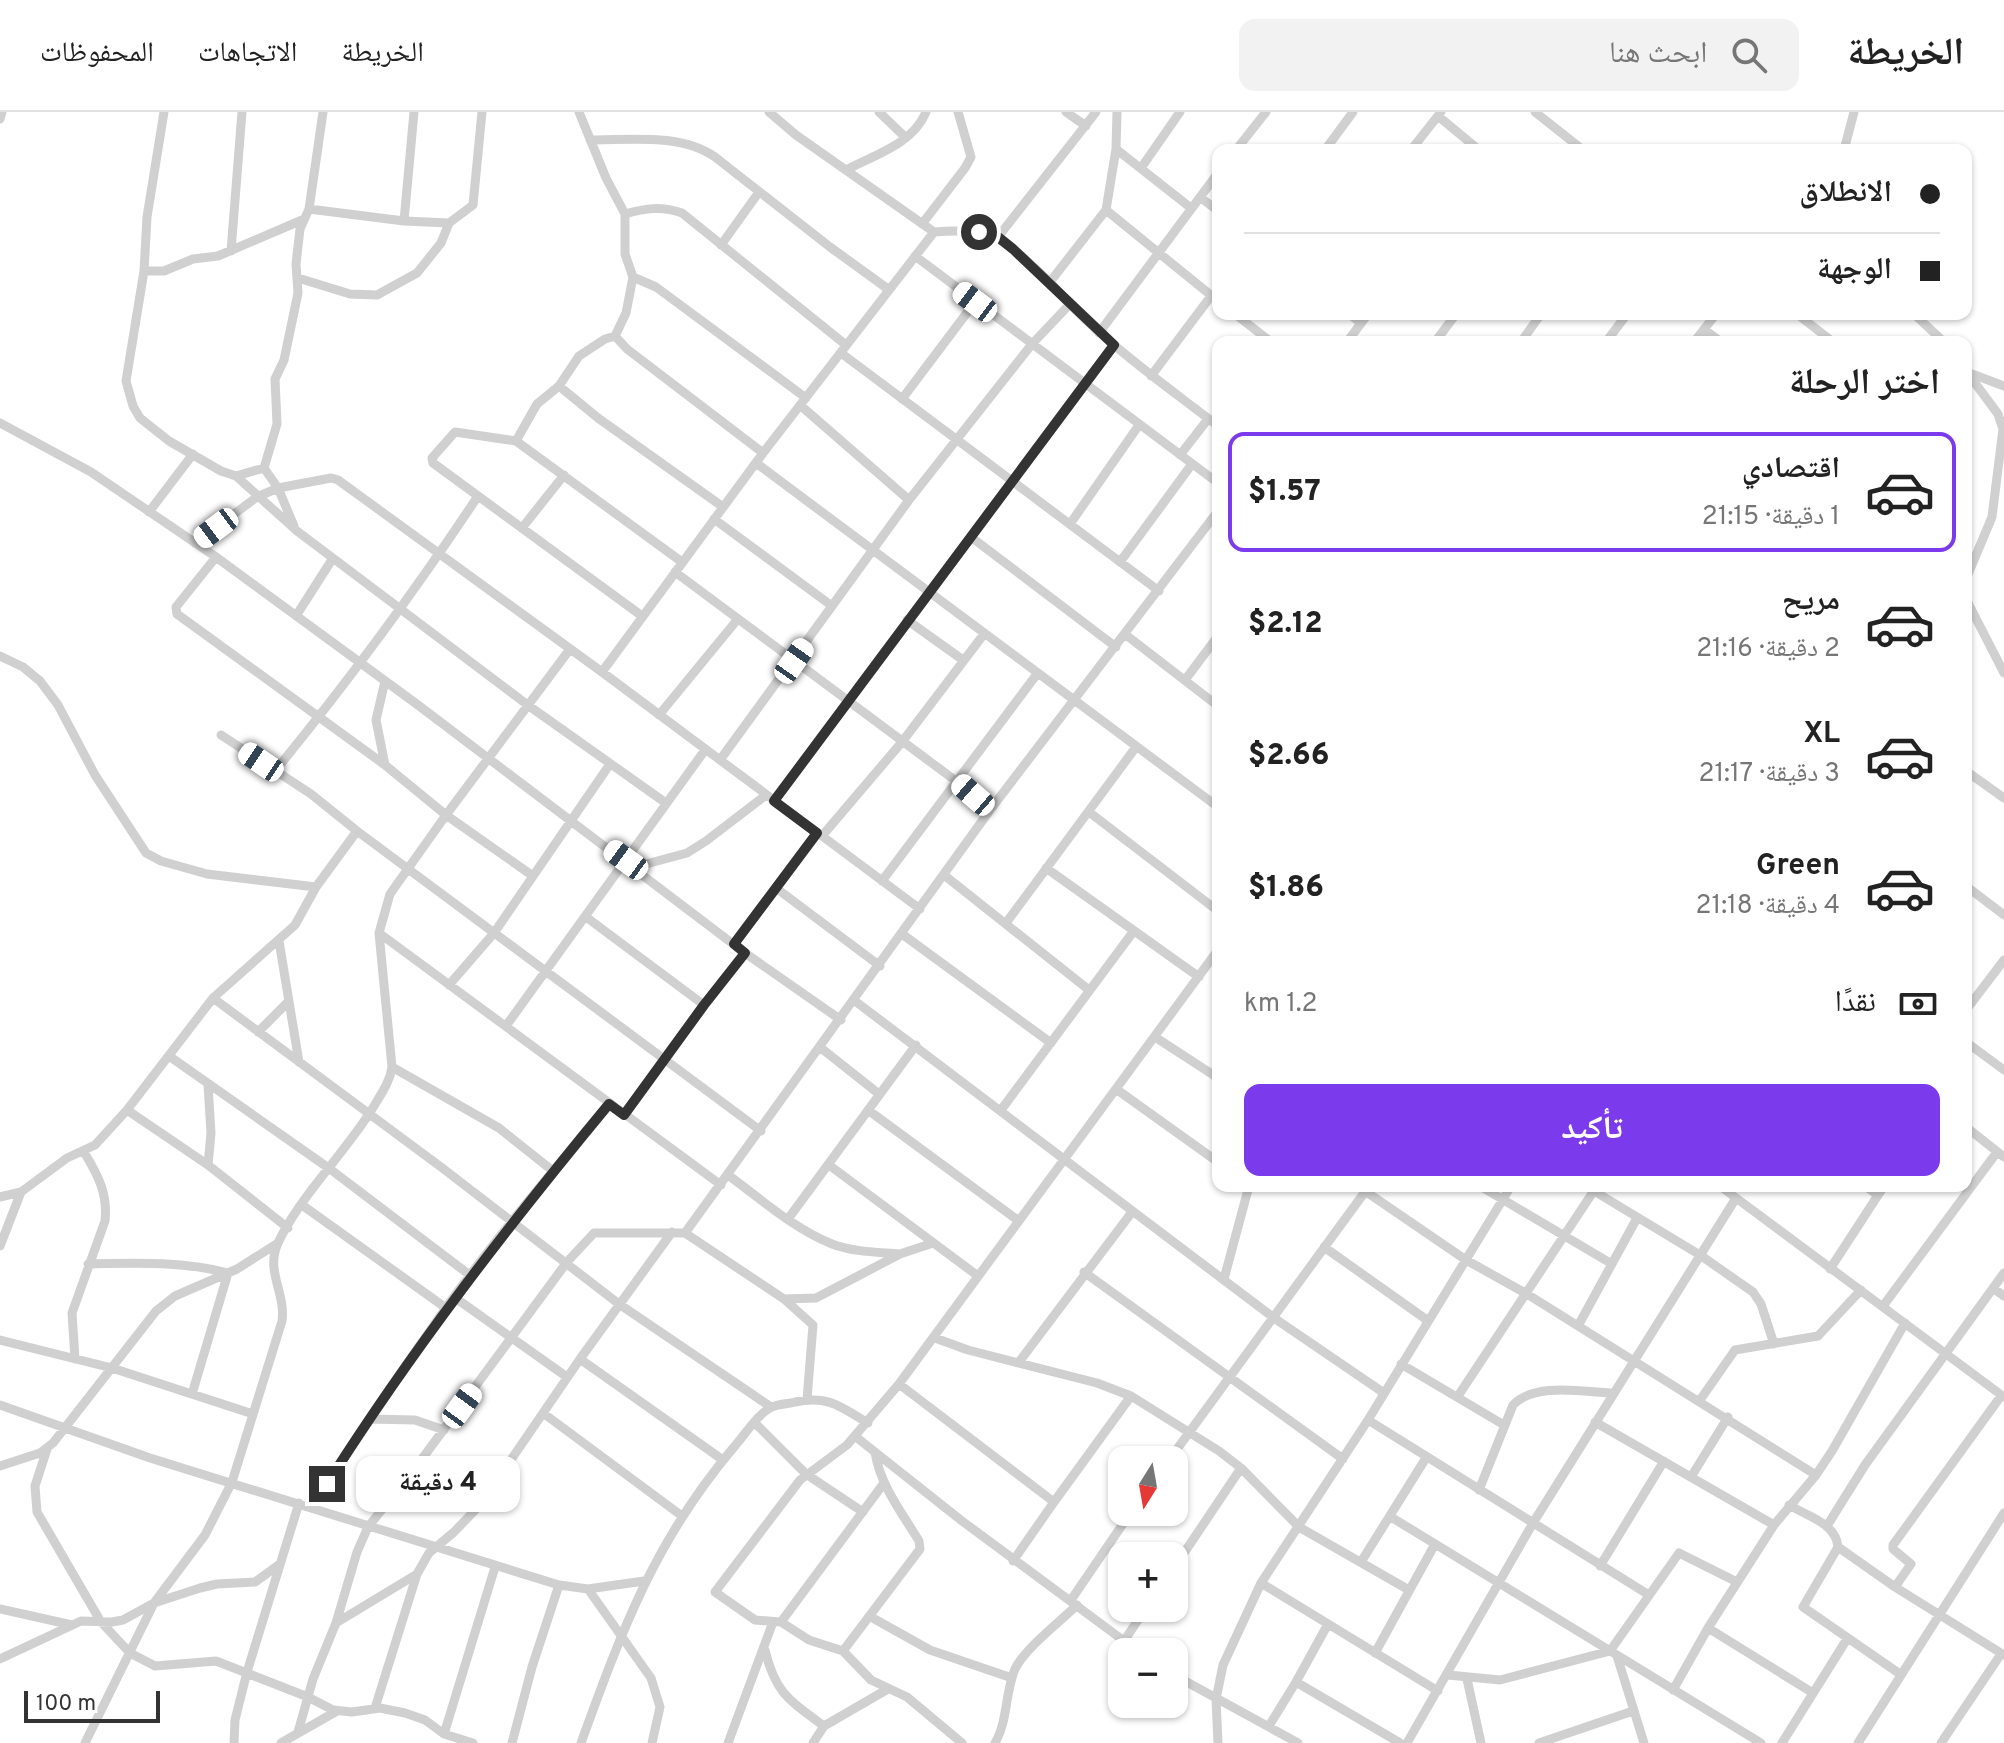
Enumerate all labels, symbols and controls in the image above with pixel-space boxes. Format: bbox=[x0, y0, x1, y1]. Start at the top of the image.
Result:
search box bbox=[1239, 19, 1799, 91]
text: الخريطة bbox=[1847, 30, 1964, 79]
icon: search bbox=[1727, 33, 1771, 77]
text: المحفوظات bbox=[40, 36, 154, 72]
text: الاتجاهات bbox=[198, 36, 297, 72]
text: الخريطة bbox=[341, 36, 424, 72]
text: ابحث هنا bbox=[1609, 36, 1707, 73]
text: الانطلاق bbox=[1799, 175, 1892, 212]
route start bbox=[961, 214, 997, 250]
text: الوجهة bbox=[1817, 252, 1892, 289]
car bbox=[949, 278, 1001, 326]
text: اختر الرحلة bbox=[1789, 361, 1940, 407]
text: اقتصادي bbox=[1742, 451, 1840, 488]
icon: car bbox=[1864, 456, 1936, 528]
text: $1.57 bbox=[1248, 474, 1321, 511]
text: 1 دقيقة · 21:15 bbox=[1702, 501, 1840, 534]
car bbox=[190, 504, 242, 552]
text: مريح bbox=[1782, 583, 1840, 620]
icon: car bbox=[1864, 588, 1936, 660]
text: $2.12 bbox=[1248, 606, 1323, 643]
text: 2 دقيقة · 21:16 bbox=[1696, 633, 1840, 666]
car bbox=[770, 634, 818, 688]
text: XL bbox=[1803, 716, 1840, 753]
icon: car bbox=[1864, 720, 1936, 792]
text: $2.66 bbox=[1248, 738, 1329, 775]
car bbox=[234, 739, 288, 785]
text: 3 دقيقة · 21:17 bbox=[1699, 758, 1840, 791]
car bbox=[947, 770, 999, 820]
car bbox=[600, 836, 652, 884]
text: Green bbox=[1756, 848, 1840, 885]
icon: car bbox=[1864, 852, 1936, 924]
text: $1.86 bbox=[1248, 870, 1324, 907]
text: 4 دقيقة · 21:18 bbox=[1696, 890, 1840, 923]
icon: cash bbox=[1896, 982, 1940, 1026]
text: نقدًا bbox=[1835, 985, 1876, 1022]
text: 1.2 km bbox=[1244, 988, 1317, 1021]
button: تأكيد bbox=[1244, 1084, 1940, 1176]
car bbox=[438, 1380, 486, 1432]
north arrow bbox=[1108, 1446, 1188, 1526]
map controls bbox=[1108, 1446, 1188, 1718]
callout: 4 دقيقة bbox=[355, 1456, 519, 1512]
route end bbox=[309, 1466, 345, 1502]
text: 4 دقيقة bbox=[399, 1467, 477, 1500]
button: + bbox=[1108, 1542, 1188, 1622]
button: − bbox=[1108, 1638, 1188, 1718]
scale bar bbox=[24, 1687, 160, 1723]
text: 100 m bbox=[36, 1691, 96, 1718]

